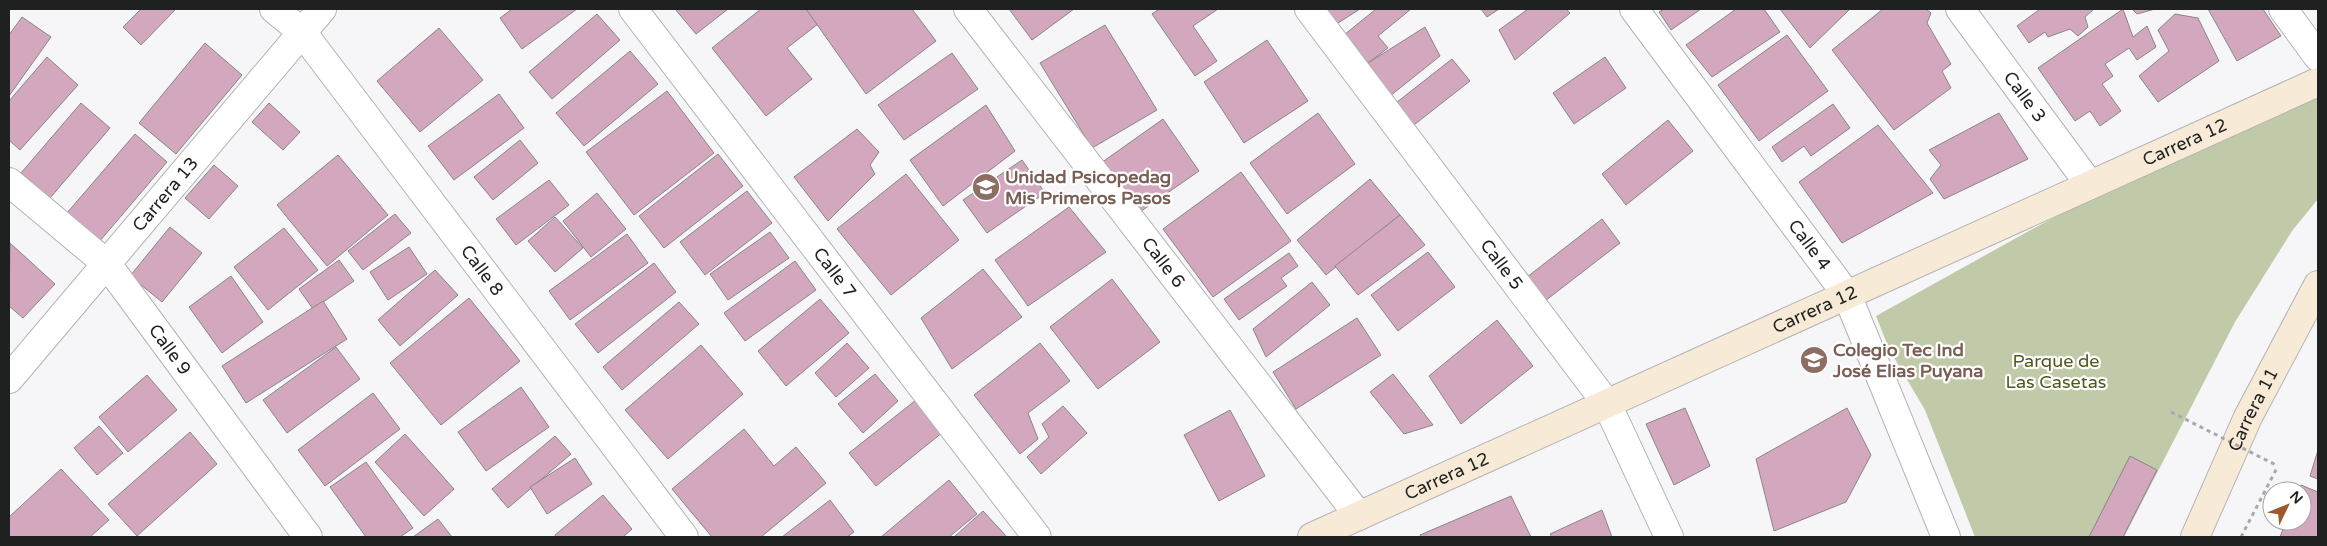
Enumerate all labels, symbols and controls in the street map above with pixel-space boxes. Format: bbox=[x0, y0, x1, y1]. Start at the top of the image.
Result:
street label: Calle 3 bbox=[1999, 67, 2051, 126]
street label: Carrera 12 bbox=[2139, 113, 2231, 171]
street label: Carrera 13 bbox=[128, 153, 203, 236]
place label: Unidad Psicopedag Mis Primeros Pasos bbox=[1005, 166, 1171, 209]
school or university icon: Unidad Psicopedag Mis Primeros Pasos bbox=[971, 172, 1001, 202]
street label: Calle 4 bbox=[1784, 215, 1836, 275]
street label: Calle 6 bbox=[1137, 233, 1190, 292]
street label: Calle 5 bbox=[1476, 235, 1528, 294]
street label: Calle 8 bbox=[456, 241, 508, 300]
street label: Calle 7 bbox=[808, 243, 861, 302]
street label: Carrera 12 bbox=[1769, 281, 1861, 338]
street label: Calle 9 bbox=[144, 320, 196, 379]
place label: Colegio Tec Ind José Elias Puyana bbox=[1832, 339, 1983, 382]
school or university icon: Colegio Tec Ind José Elias Puyana bbox=[1799, 345, 1829, 375]
park label: Parque de Las Casetas bbox=[2006, 350, 2106, 393]
street label: Carrera 11 bbox=[2223, 364, 2283, 455]
street label: Carrera 12 bbox=[1401, 447, 1493, 505]
north arrow bbox=[2262, 481, 2312, 531]
text: N bbox=[2286, 488, 2306, 507]

